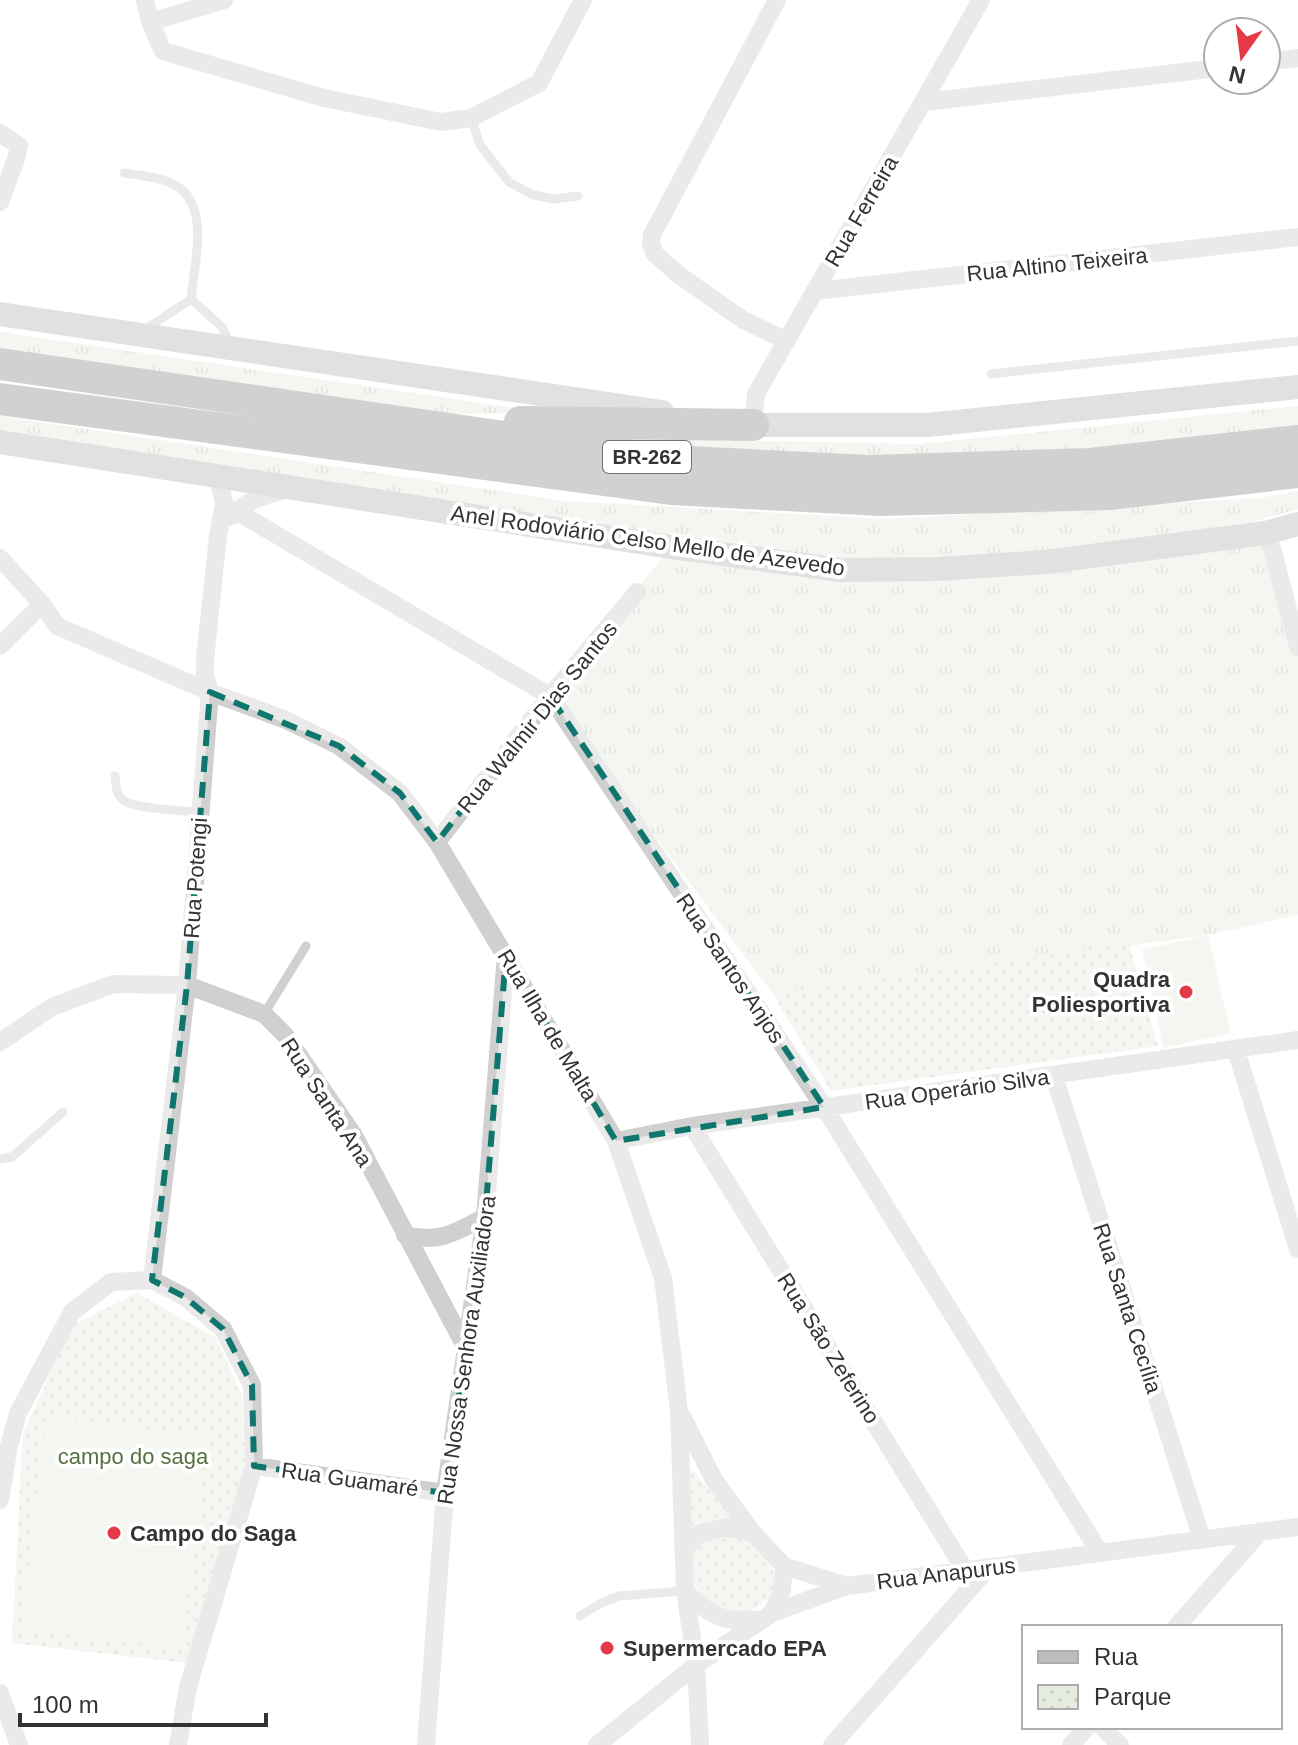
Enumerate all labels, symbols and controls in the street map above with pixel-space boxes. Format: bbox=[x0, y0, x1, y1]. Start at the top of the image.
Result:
north arrow bbox=[1202, 16, 1282, 96]
text: N bbox=[1227, 61, 1248, 89]
street label: Rua Ferreira bbox=[820, 151, 904, 271]
street label: Rua Altino Teixeira bbox=[965, 242, 1150, 286]
road number: BR-262 bbox=[603, 441, 691, 473]
street label: Anel Rodoviário Celso Mello de Azevedo bbox=[449, 500, 846, 581]
street label: Rua Walmir Dias Santos bbox=[453, 617, 622, 818]
street label: Rua Potengi bbox=[179, 817, 212, 939]
street label: Rua Santos Anjos bbox=[671, 889, 790, 1048]
street label: Rua Ilha de Malta bbox=[492, 945, 603, 1106]
place label: Quadra Poliesportiva bbox=[1032, 967, 1171, 1017]
marker: Quadra Poliesportiva bbox=[1177, 983, 1195, 1001]
street label: Rua Santa Ana bbox=[276, 1033, 378, 1172]
street label: Rua Operário Silva bbox=[863, 1064, 1052, 1115]
street label: Rua Nossa Senhora Auxiliadora bbox=[432, 1193, 501, 1506]
street label: Rua Santa Cecília bbox=[1088, 1220, 1167, 1397]
street label: Rua São Zeferino bbox=[772, 1269, 885, 1428]
park label: campo do saga bbox=[58, 1444, 209, 1469]
street label: Rua Guamaré bbox=[280, 1458, 420, 1501]
place label: Campo do Saga bbox=[130, 1521, 297, 1546]
marker: Campo do Saga bbox=[105, 1524, 123, 1542]
street label: Rua Anapurus bbox=[875, 1553, 1017, 1594]
legend bbox=[1022, 1625, 1282, 1729]
place label: Supermercado EPA bbox=[623, 1636, 827, 1661]
marker: Supermercado EPA bbox=[598, 1639, 616, 1657]
text: Rua bbox=[1094, 1643, 1139, 1670]
scale bar bbox=[20, 1677, 266, 1727]
text: Parque bbox=[1094, 1683, 1171, 1710]
text: 100 m bbox=[32, 1691, 99, 1718]

